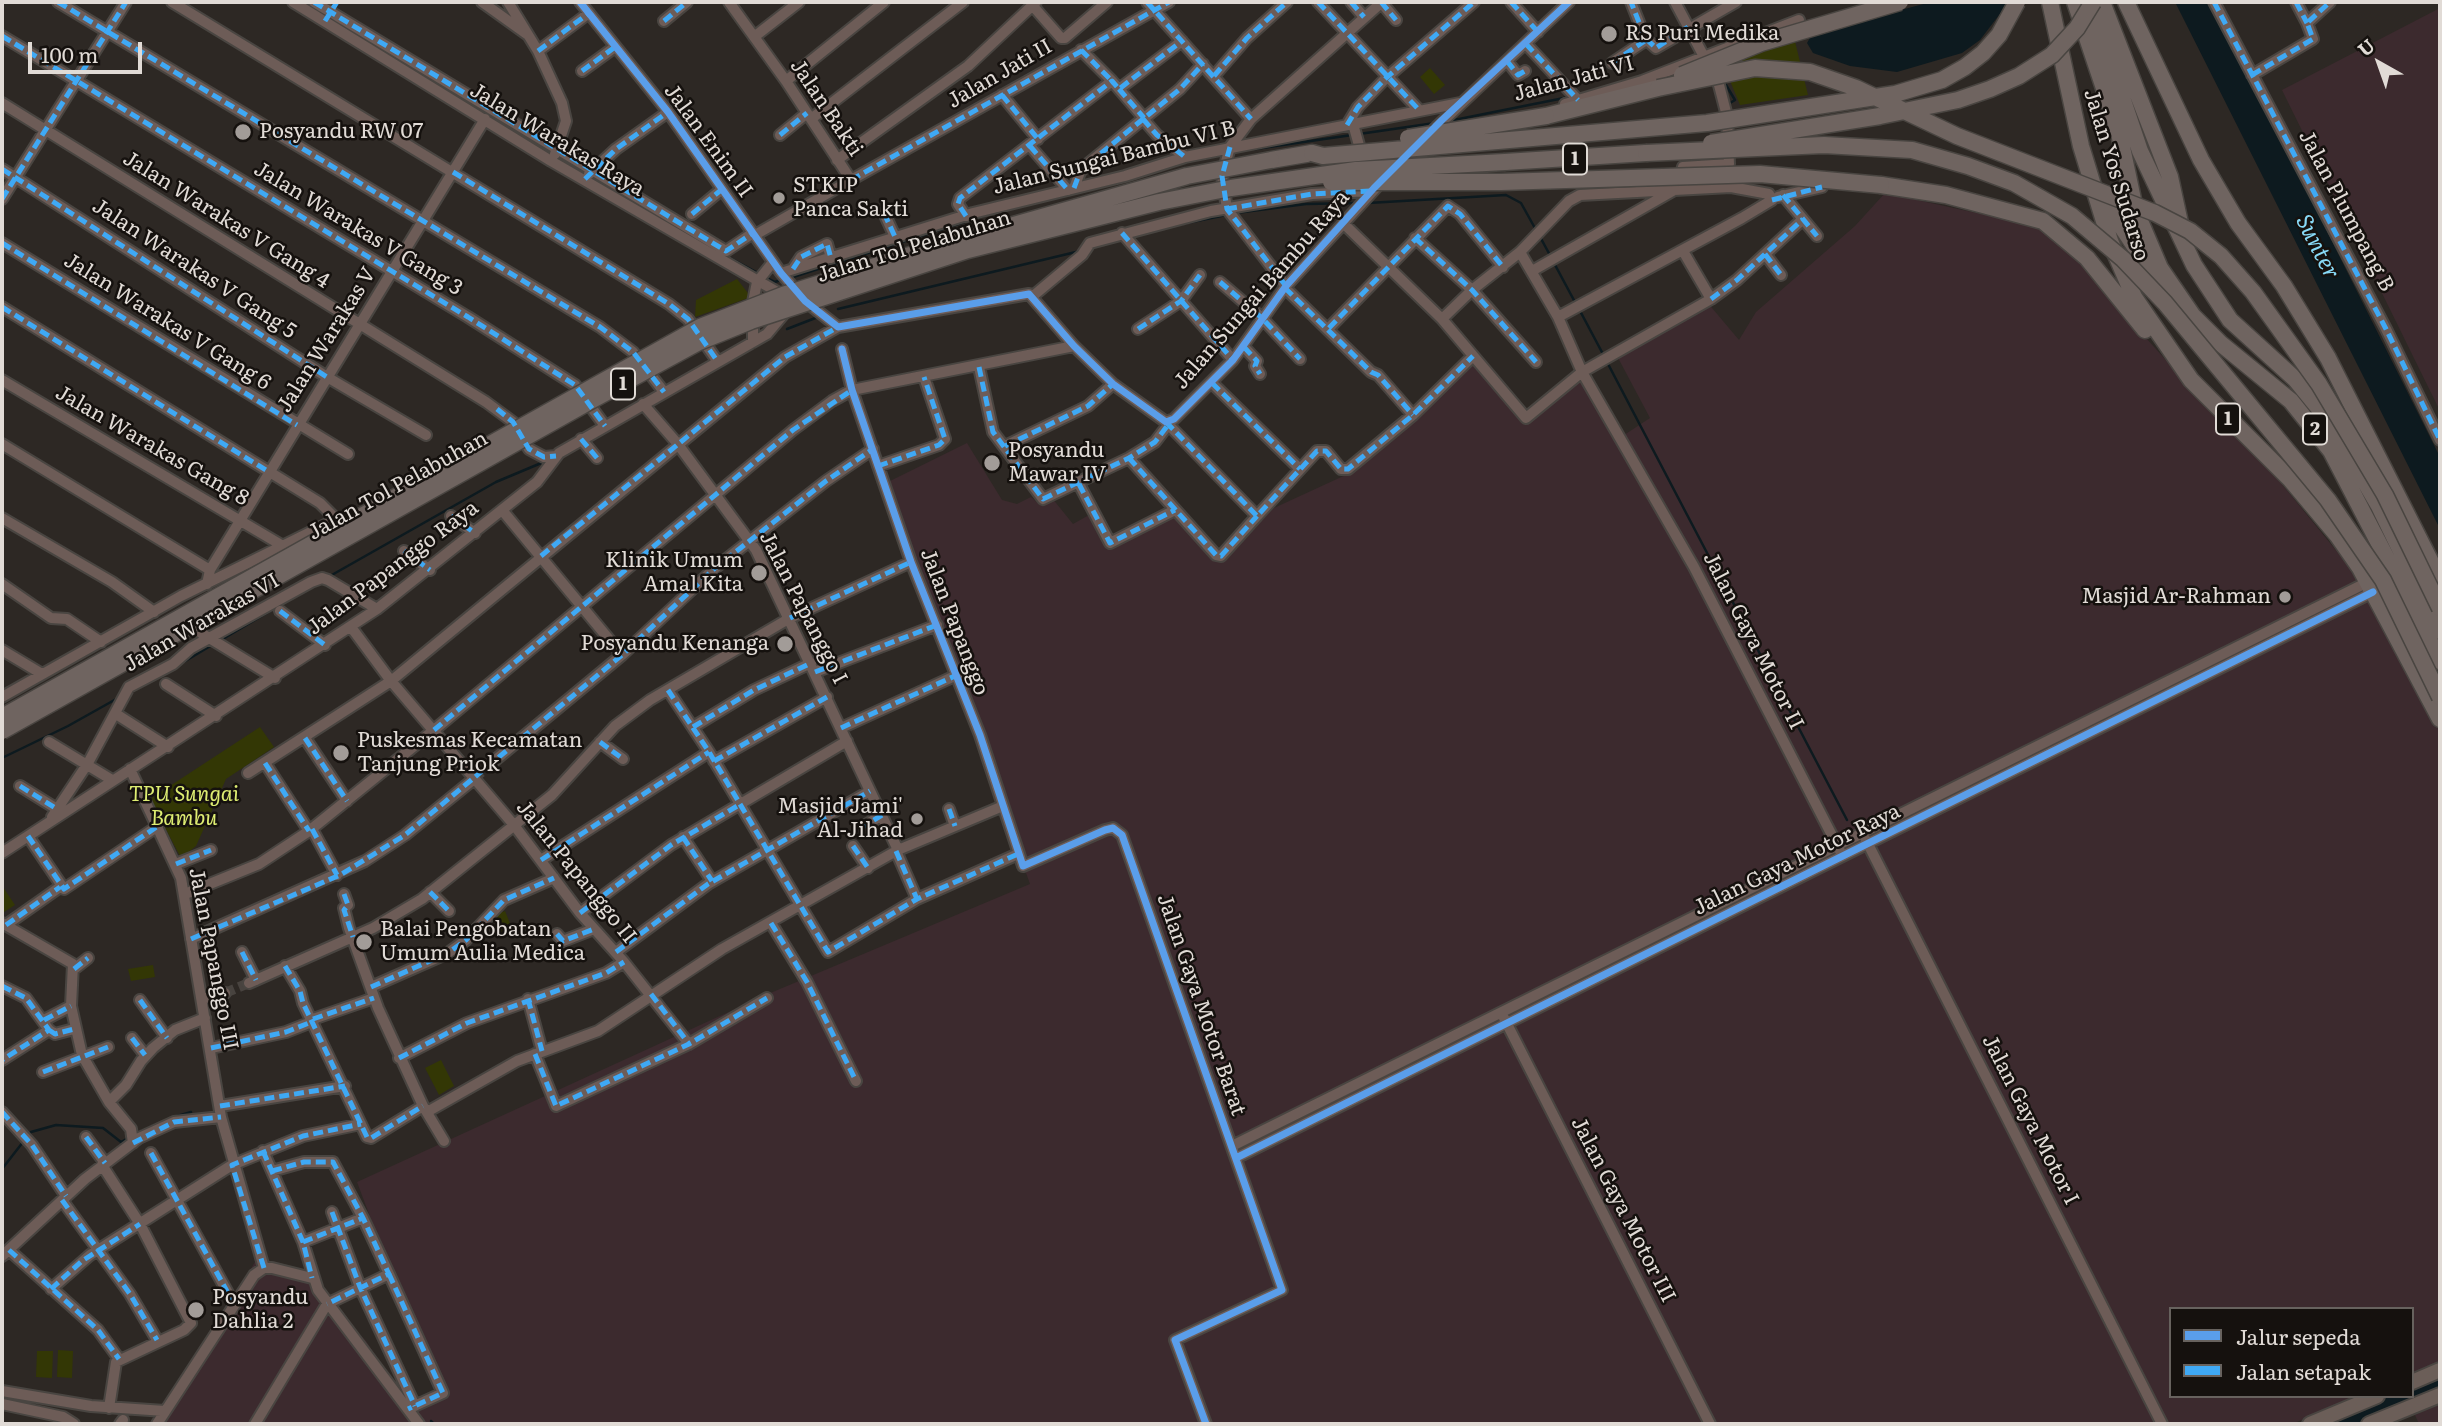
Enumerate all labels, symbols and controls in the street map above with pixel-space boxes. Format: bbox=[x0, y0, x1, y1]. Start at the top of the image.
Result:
place label: RS Puri Medika bbox=[1625, 21, 1779, 47]
marker: RS Puri Medika bbox=[1599, 24, 1619, 44]
scale bar bbox=[32, 28, 145, 72]
north arrow bbox=[2344, 28, 2414, 98]
text: U bbox=[2351, 31, 2380, 62]
street label: Jalan Jati II bbox=[943, 34, 1057, 114]
text: 100 m bbox=[41, 38, 98, 69]
street label: Jalan Jati VI bbox=[1511, 51, 1637, 107]
street label: Jalan Bakti bbox=[784, 55, 868, 161]
street label: Jalan Warakas Raya bbox=[465, 78, 649, 202]
street label: Jalan Enim II bbox=[658, 79, 758, 203]
street label: Jalan Yos Sudarso bbox=[2078, 86, 2154, 264]
street label: Jalan Sungai Bambu VI B bbox=[990, 116, 1238, 200]
place label: Posyandu RW 07 bbox=[259, 119, 423, 145]
marker: Posyandu RW 07 bbox=[233, 122, 253, 142]
street label: Jalan Plumpang B bbox=[2293, 126, 2399, 296]
road number: 1 bbox=[1563, 144, 1587, 174]
street label: Jalan Warakas V Gang 4 bbox=[118, 146, 334, 294]
street label: Jalan Warakas V Gang 3 bbox=[249, 157, 467, 301]
place label: STKIP Panca Sakti bbox=[793, 173, 908, 223]
street label: Jalan Sungai Bambu Raya bbox=[1169, 185, 1355, 395]
marker: STKIP Panca Sakti bbox=[771, 190, 787, 206]
street label: Jalan Warakas V Gang 5 bbox=[87, 194, 301, 344]
street label: Jalan Tol Pelabuhan bbox=[814, 205, 1014, 289]
water label: Sunter bbox=[2289, 210, 2345, 284]
street label: Jalan Warakas V Gang 6 bbox=[59, 248, 275, 396]
street label: Jalan Warakas V bbox=[272, 263, 382, 417]
road number: 1 bbox=[611, 368, 635, 400]
street label: Jalan Warakas Gang 8 bbox=[51, 380, 253, 512]
road number: 1 bbox=[2216, 404, 2240, 434]
road number: 2 bbox=[2303, 414, 2327, 444]
street label: Jalan Tol Pelabuhan bbox=[304, 426, 492, 546]
place label: Posyandu Mawar IV bbox=[1008, 438, 1106, 488]
marker: Posyandu Mawar IV bbox=[982, 453, 1002, 473]
street label: Jalan Papanggo Raya bbox=[302, 495, 484, 641]
street label: Jalan Papanggo I bbox=[754, 527, 852, 689]
street label: Jalan Papanggo bbox=[914, 545, 994, 699]
place label: Klinik Umum Amal Kita bbox=[605, 548, 743, 598]
street label: Jalan Gaya Motor II bbox=[1697, 548, 1809, 734]
marker: Klinik Umum Amal Kita bbox=[749, 563, 769, 583]
street label: Jalan Warakas VI bbox=[120, 568, 284, 678]
place label: Masjid Ar-Rahman bbox=[2082, 584, 2271, 610]
marker: Masjid Ar-Rahman bbox=[2277, 589, 2293, 605]
place label: Posyandu Kenanga bbox=[581, 631, 769, 657]
marker: Posyandu Kenanga bbox=[775, 634, 795, 654]
place label: Puskesmas Kecamatan Tanjung Priok bbox=[357, 728, 583, 778]
marker: Puskesmas Kecamatan Tanjung Priok bbox=[331, 743, 351, 763]
park label: TPU Sungai Bambu bbox=[129, 782, 239, 832]
place label: Masjid Jami' Al-Jihad bbox=[778, 794, 903, 844]
street label: Jalan Papanggo II bbox=[511, 795, 641, 949]
street label: Jalan Gaya Motor Raya bbox=[1689, 799, 1905, 921]
marker: Masjid Jami' Al-Jihad bbox=[909, 811, 925, 827]
street label: Jalan Papanggo III bbox=[183, 866, 243, 1052]
street label: Jalan Gaya Motor Barat bbox=[1151, 891, 1251, 1119]
place label: Balai Pengobatan Umum Aulia Medica bbox=[380, 917, 585, 967]
marker: Balai Pengobatan Umum Aulia Medica bbox=[354, 932, 374, 952]
street label: Jalan Gaya Motor I bbox=[1976, 1031, 2084, 1209]
street label: Jalan Gaya Motor III bbox=[1565, 1113, 1681, 1307]
place label: Posyandu Dahlia 2 bbox=[212, 1285, 308, 1335]
marker: Posyandu Dahlia 2 bbox=[186, 1300, 206, 1320]
legend bbox=[2169, 1307, 2414, 1398]
text: Jalur sepeda bbox=[2236, 1320, 2361, 1351]
text: Jalan setapak bbox=[2236, 1355, 2371, 1386]

